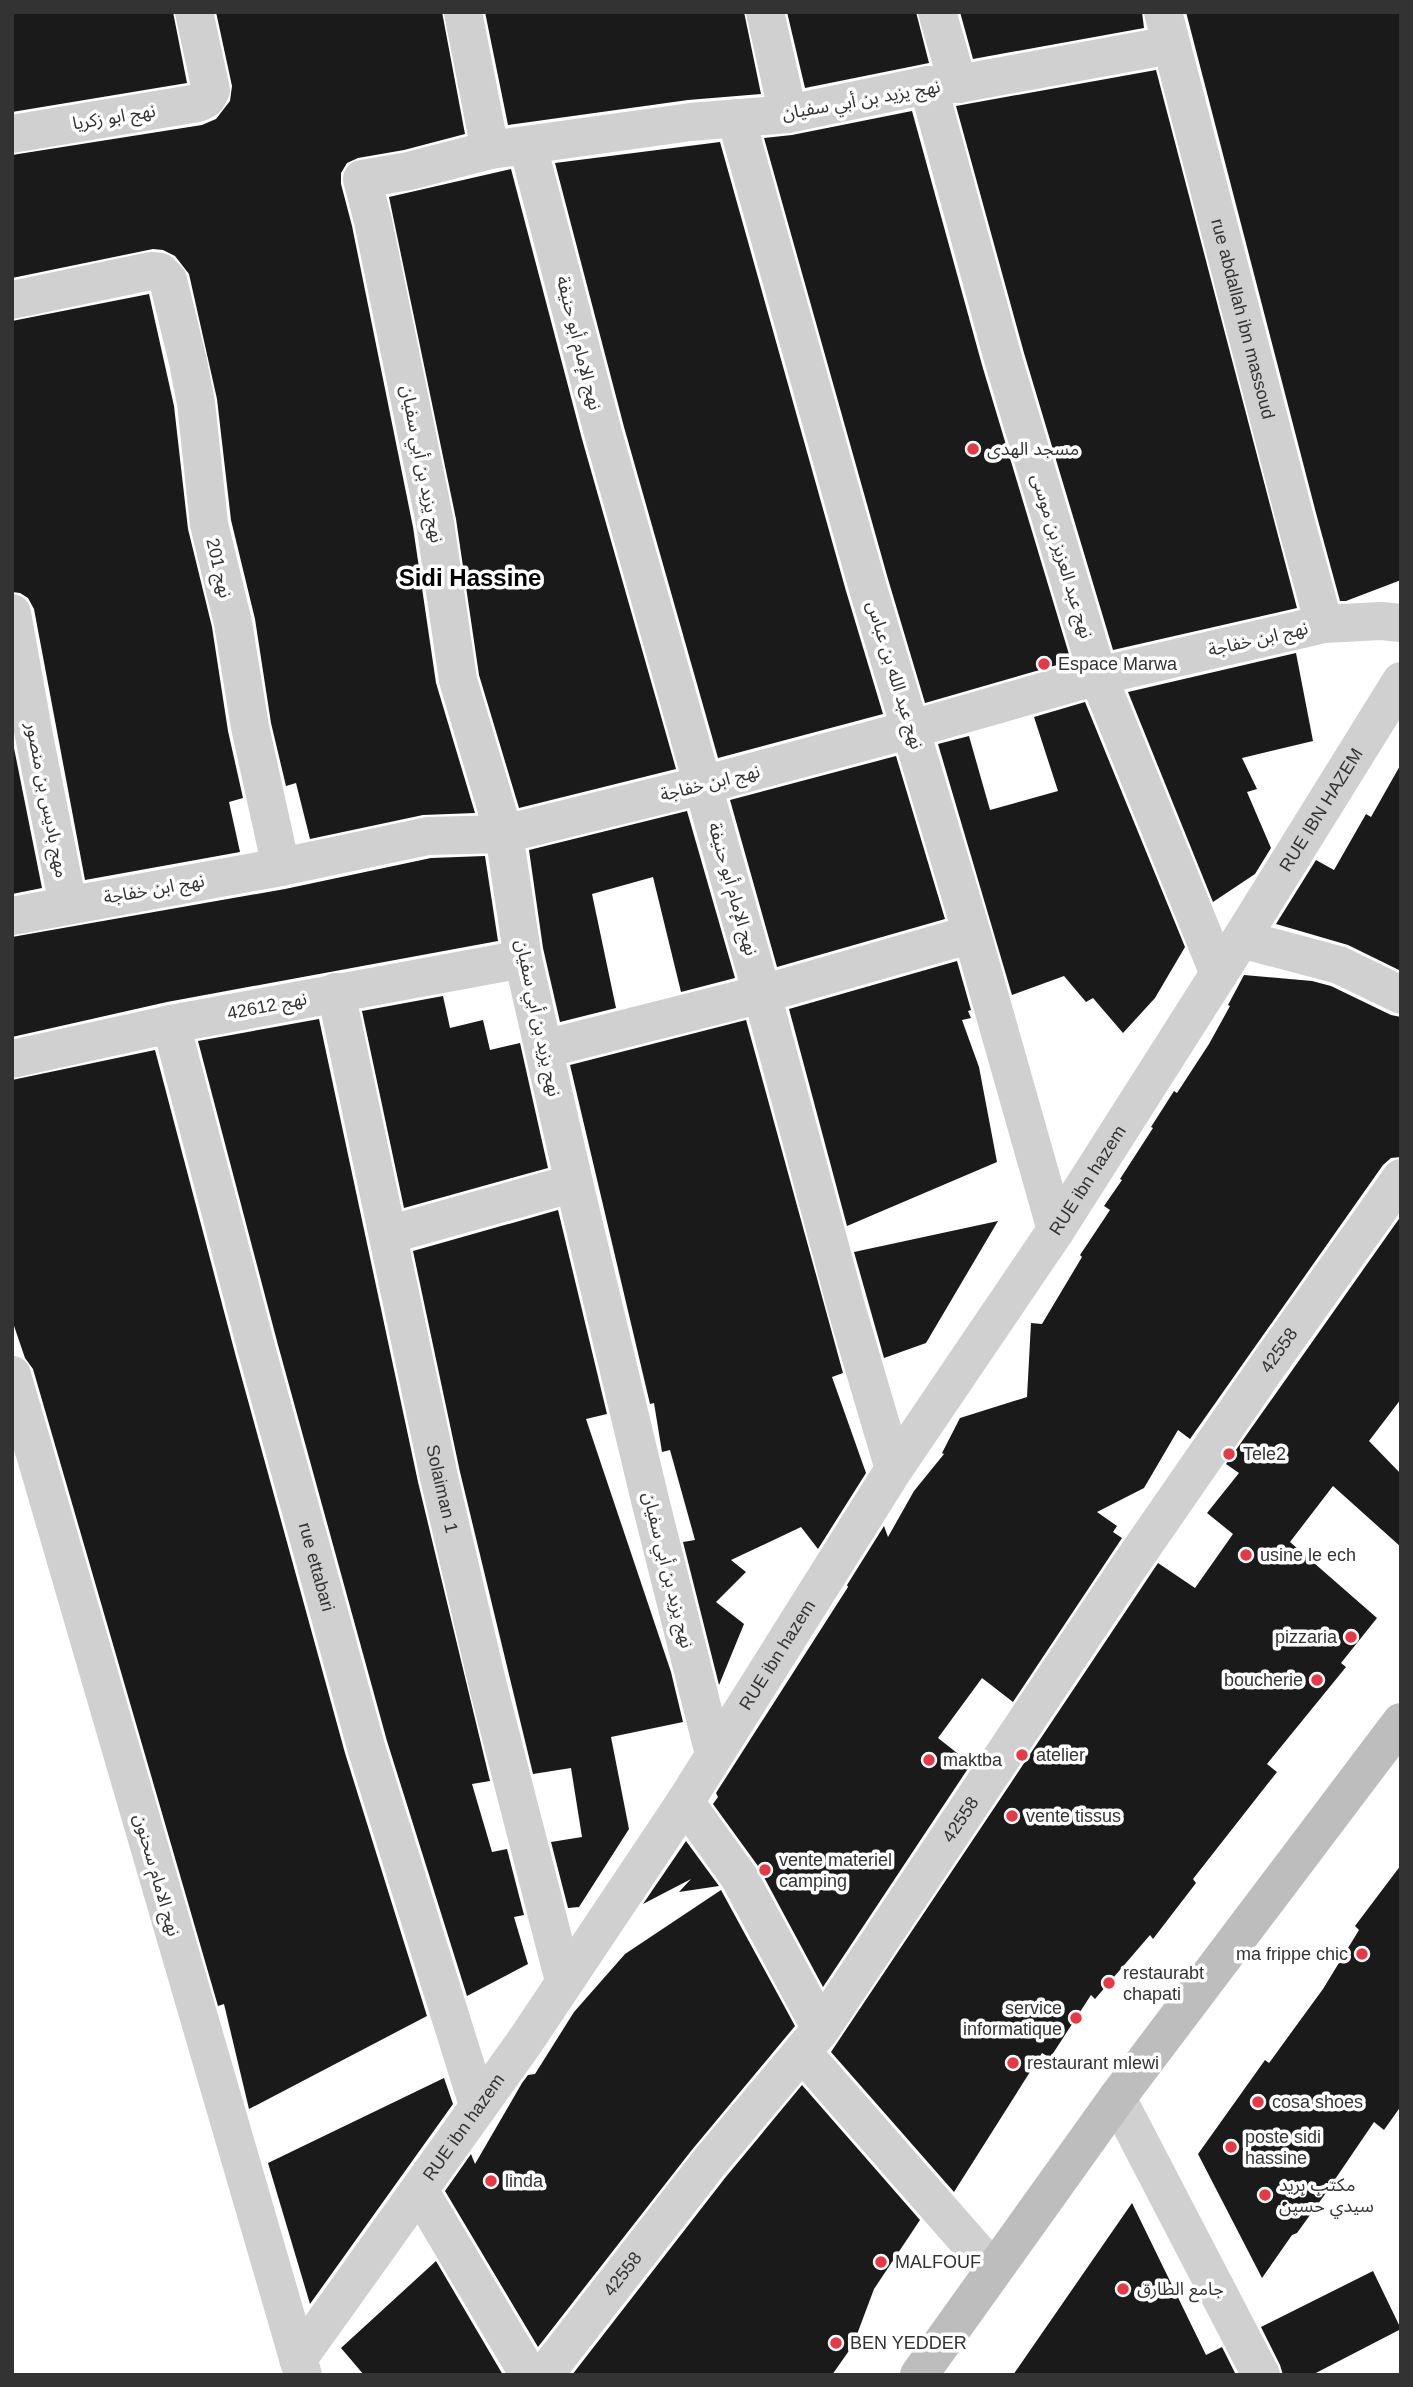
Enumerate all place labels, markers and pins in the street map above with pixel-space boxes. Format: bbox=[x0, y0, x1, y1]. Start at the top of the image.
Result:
place label: مسجد الهدى bbox=[987, 439, 1079, 460]
marker: مسجد الهدى bbox=[965, 441, 981, 457]
place label: Espace Marwa bbox=[1058, 654, 1178, 674]
marker: Espace Marwa bbox=[1036, 656, 1052, 672]
place label: Tele2 bbox=[1243, 1444, 1286, 1464]
marker: Tele2 bbox=[1221, 1446, 1237, 1462]
place label: usine le ech bbox=[1260, 1545, 1356, 1565]
marker: usine le ech bbox=[1238, 1547, 1254, 1563]
place label: pizzaria bbox=[1275, 1627, 1338, 1647]
marker: pizzaria bbox=[1343, 1629, 1359, 1645]
place label: boucherie bbox=[1224, 1670, 1303, 1690]
marker: boucherie bbox=[1309, 1672, 1325, 1688]
place label: atelier bbox=[1036, 1745, 1085, 1765]
marker: atelier bbox=[1014, 1747, 1030, 1763]
place label: maktba bbox=[943, 1750, 1003, 1770]
marker: maktba bbox=[921, 1752, 937, 1768]
place label: vente tissus bbox=[1026, 1806, 1121, 1826]
marker: vente tissus bbox=[1004, 1808, 1020, 1824]
place label: vente materiel camping bbox=[779, 1850, 892, 1891]
marker: vente materiel camping bbox=[757, 1862, 773, 1878]
place label: ma frippe chic bbox=[1236, 1944, 1348, 1964]
marker: ma frippe chic bbox=[1354, 1946, 1370, 1962]
place label: restaurabt chapati bbox=[1123, 1963, 1204, 2004]
marker: restaurabt chapati bbox=[1101, 1975, 1117, 1991]
place label: service informatique bbox=[963, 1998, 1062, 2039]
marker: service informatique bbox=[1068, 2010, 1084, 2026]
place label: restaurant mlewi bbox=[1027, 2053, 1159, 2073]
marker: restaurant mlewi bbox=[1005, 2055, 1021, 2071]
place label: cosa shoes bbox=[1272, 2092, 1363, 2112]
marker: cosa shoes bbox=[1250, 2094, 1266, 2110]
place label: poste sidi hassine bbox=[1245, 2127, 1321, 2168]
marker: poste sidi hassine bbox=[1223, 2139, 1239, 2155]
place label: linda bbox=[505, 2171, 544, 2191]
marker: linda bbox=[483, 2173, 499, 2189]
place label: مكتب بريد سيدي حسين bbox=[1279, 2175, 1374, 2219]
marker: مكتب بريد سيدي حسين bbox=[1257, 2187, 1273, 2203]
place label: MALFOUF bbox=[895, 2252, 981, 2272]
marker: MALFOUF bbox=[873, 2254, 889, 2270]
place label: جامع الطارق bbox=[1137, 2279, 1224, 2303]
marker: جامع الطارق bbox=[1115, 2281, 1131, 2297]
place label: BEN YEDDER bbox=[850, 2333, 967, 2353]
marker: BEN YEDDER bbox=[828, 2335, 844, 2351]

